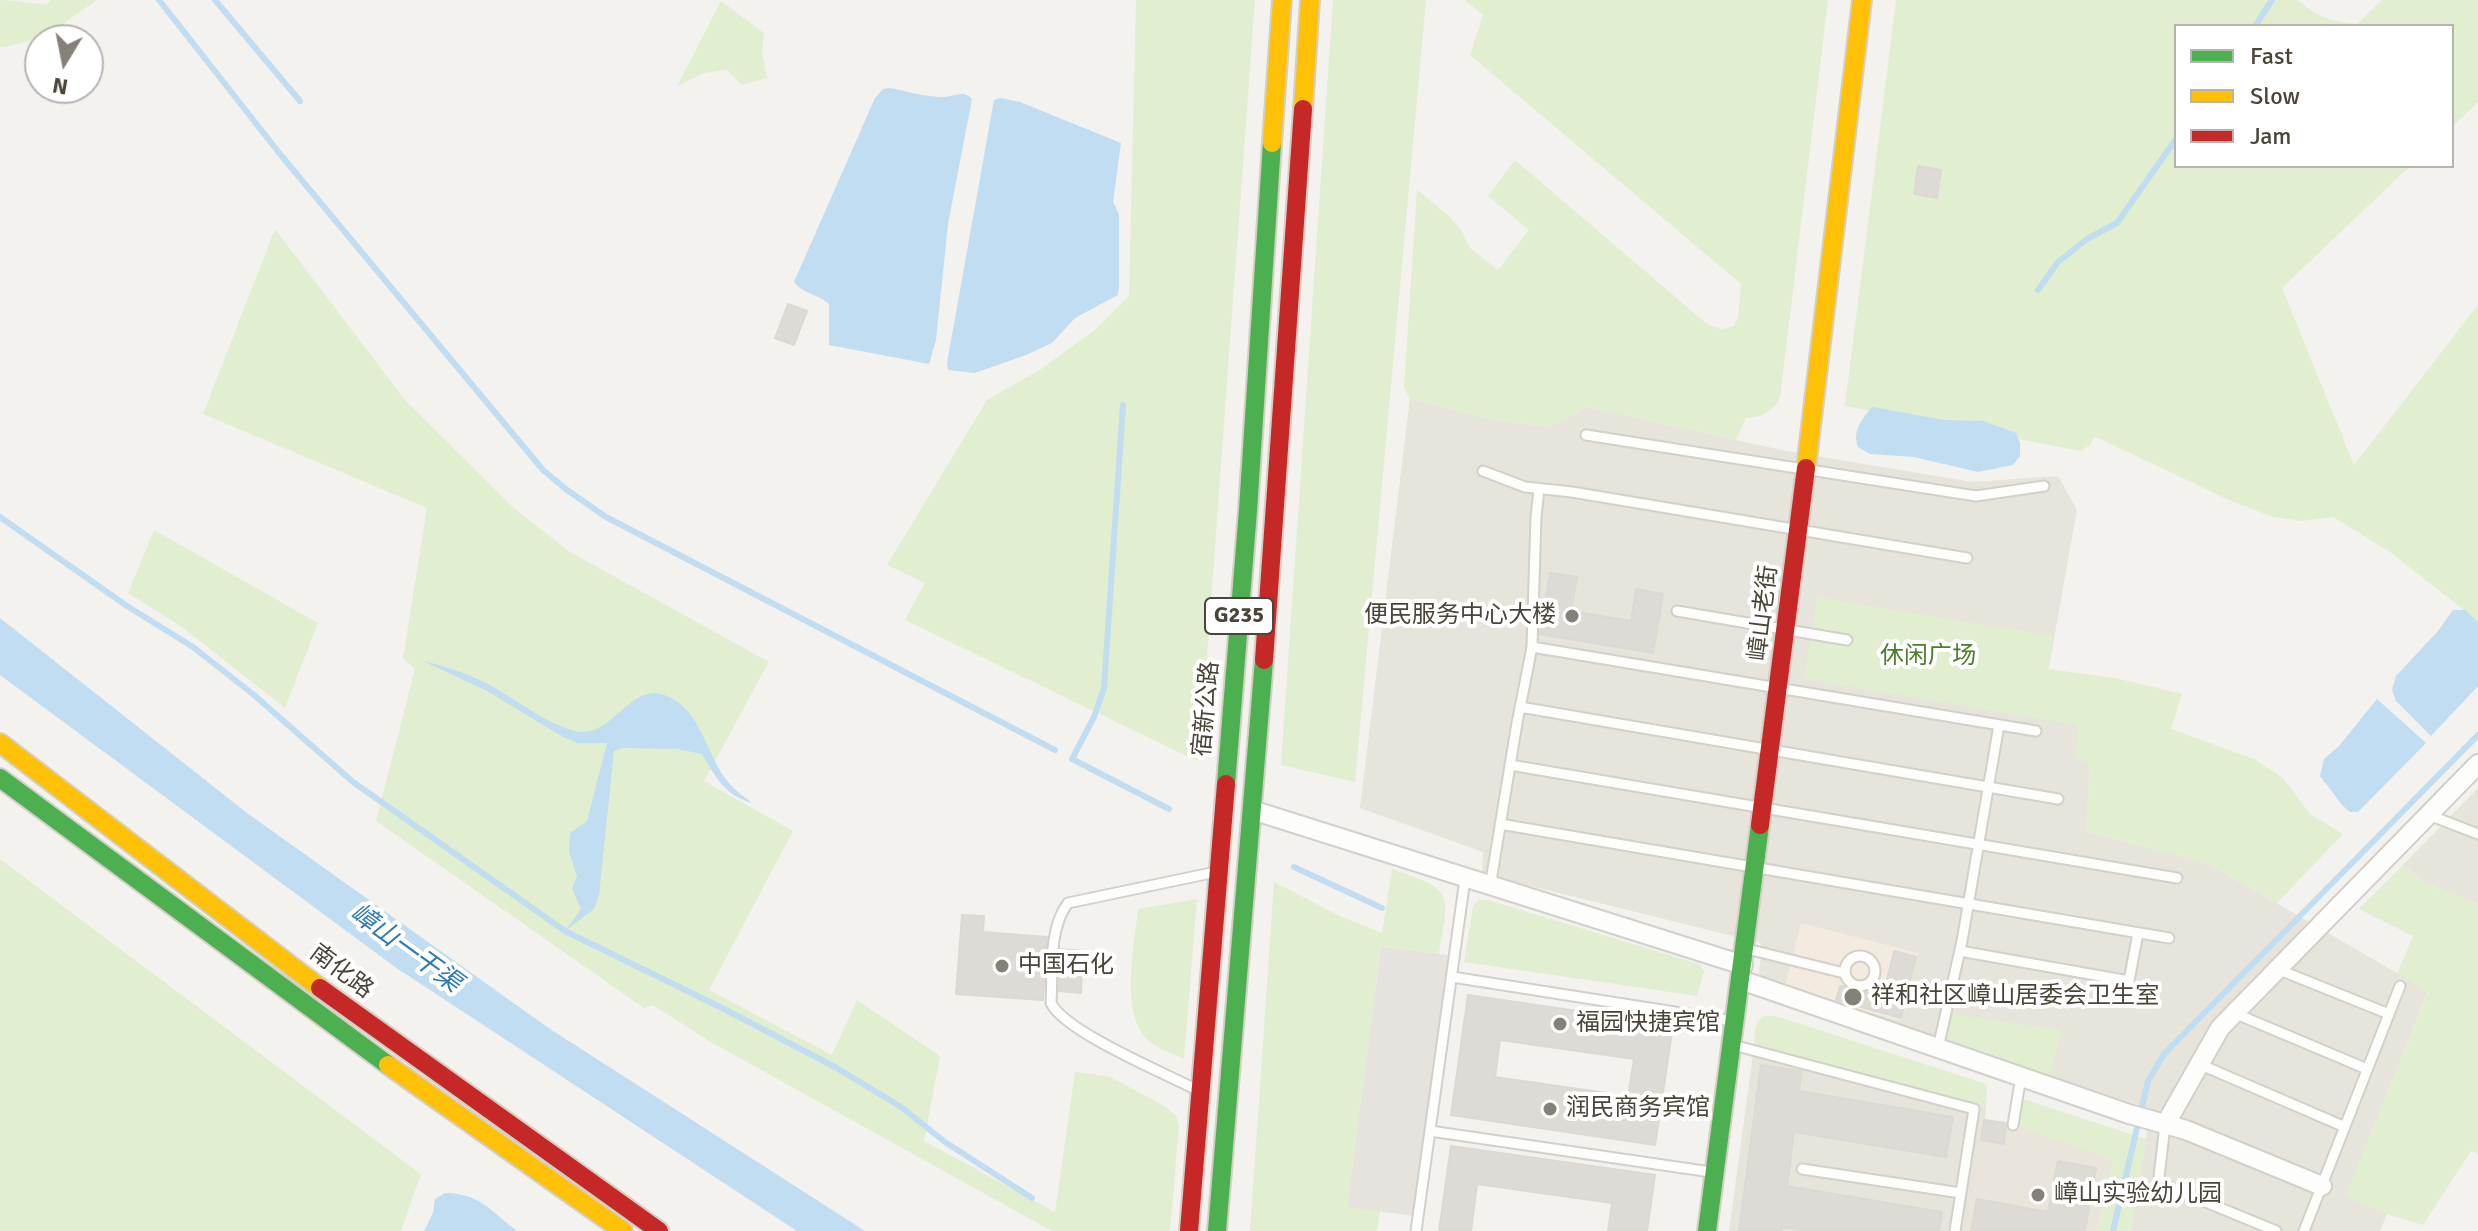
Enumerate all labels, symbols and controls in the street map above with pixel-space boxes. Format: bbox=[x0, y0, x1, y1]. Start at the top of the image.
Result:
north arrow bbox=[24, 24, 104, 104]
legend bbox=[2174, 24, 2454, 168]
text: Fast bbox=[2250, 41, 2293, 71]
text: N bbox=[50, 72, 70, 101]
text: Slow bbox=[2250, 81, 2300, 111]
text: Jam bbox=[2250, 121, 2291, 151]
street label: 嶂山老街 bbox=[1744, 564, 1784, 662]
road number: G235 bbox=[1205, 598, 1273, 634]
place label: 便民服务中心大楼 bbox=[1364, 602, 1556, 630]
marker: 便民服务中心大楼 bbox=[1563, 607, 1581, 625]
park label: 休闲广场 bbox=[1880, 643, 1976, 671]
street label: 宿新公路 bbox=[1188, 660, 1226, 758]
water label: 嶂山一干渠 bbox=[343, 898, 467, 1000]
street label: 南化路 bbox=[304, 939, 378, 1005]
place label: 中国石化 bbox=[1018, 952, 1114, 980]
marker: 中国石化 bbox=[993, 957, 1011, 975]
place label: 祥和社区嶂山居委会卫生室 bbox=[1871, 983, 2159, 1011]
marker: 祥和社区嶂山居委会卫生室 bbox=[1842, 986, 1864, 1008]
place label: 福园快捷宾馆 bbox=[1576, 1010, 1720, 1038]
marker: 福园快捷宾馆 bbox=[1551, 1015, 1569, 1033]
place label: 润民商务宾馆 bbox=[1566, 1095, 1710, 1123]
marker: 润民商务宾馆 bbox=[1541, 1100, 1559, 1118]
place label: 嶂山实验幼儿园 bbox=[2054, 1181, 2222, 1209]
marker: 嶂山实验幼儿园 bbox=[2029, 1186, 2047, 1204]

